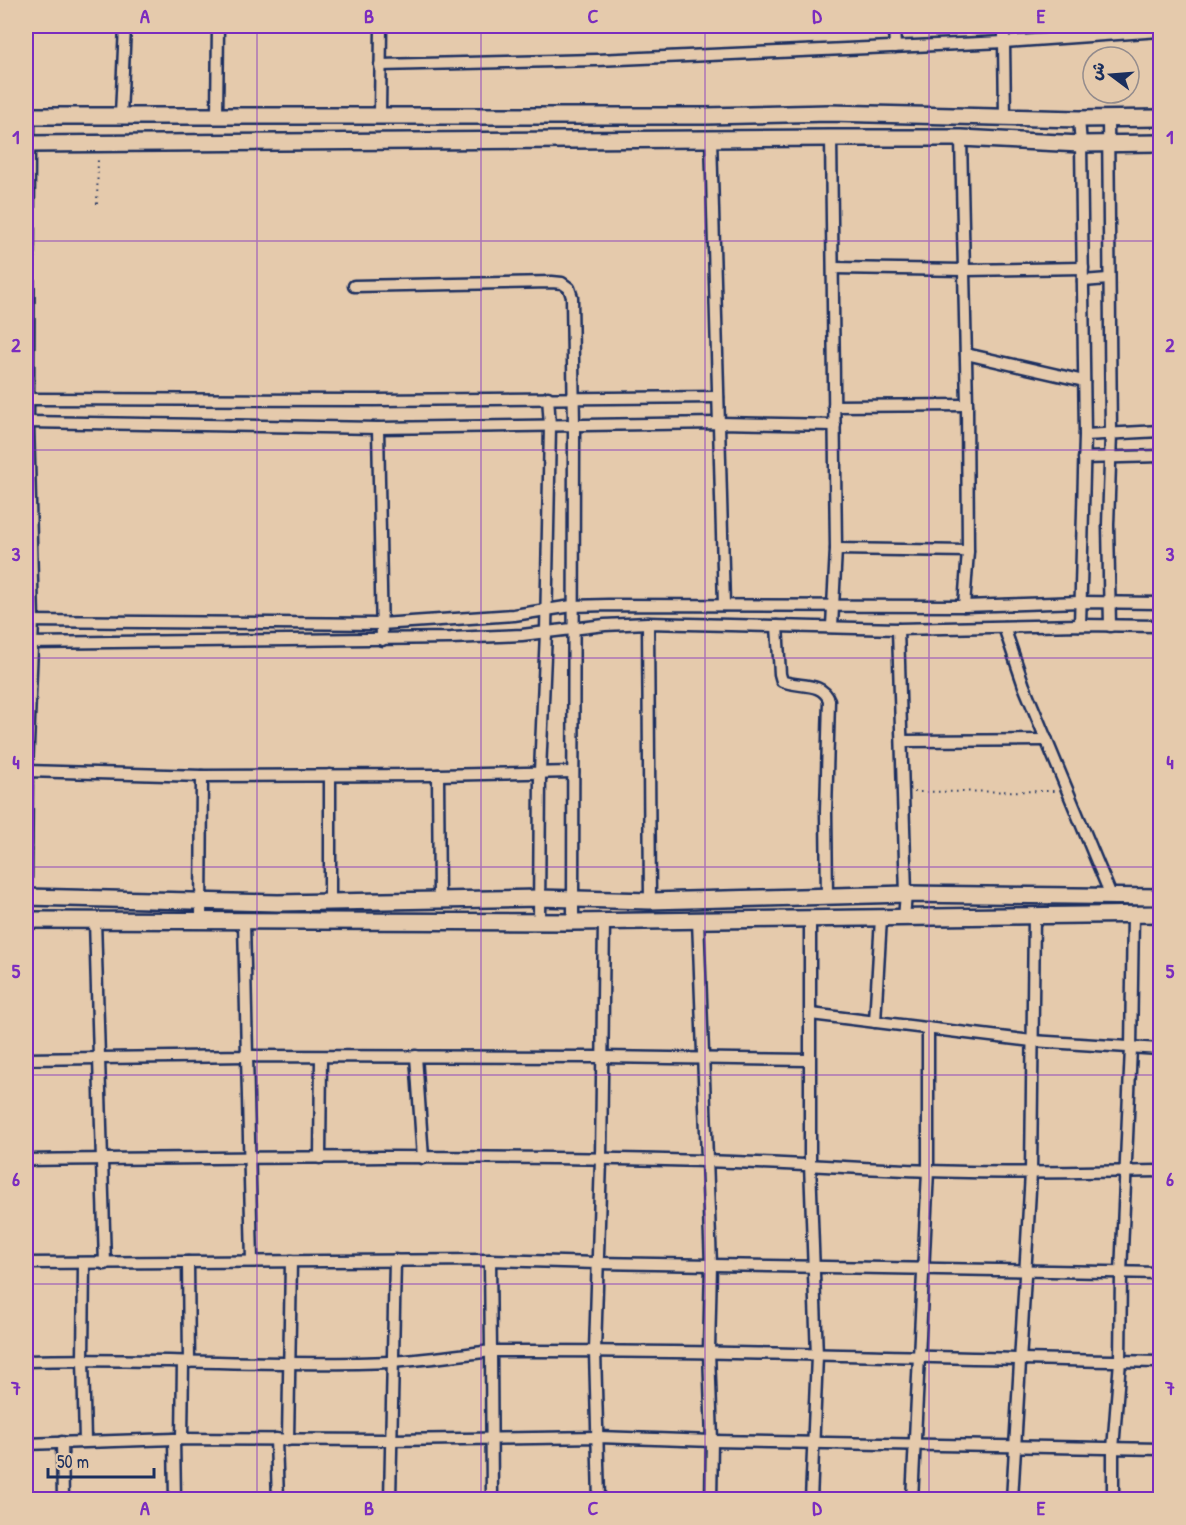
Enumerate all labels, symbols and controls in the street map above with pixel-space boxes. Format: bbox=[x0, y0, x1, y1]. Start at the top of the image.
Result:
text: A bbox=[140, 2, 150, 29]
text: B bbox=[364, 2, 374, 29]
text: C bbox=[588, 2, 599, 29]
text: D bbox=[812, 2, 822, 29]
text: E bbox=[1037, 2, 1046, 29]
north arrow bbox=[1081, 45, 1141, 105]
text: ش bbox=[1084, 59, 1110, 82]
text: 1 bbox=[12, 123, 20, 150]
text: 1 bbox=[1166, 123, 1174, 150]
text: 2 bbox=[11, 331, 21, 358]
text: 2 bbox=[1165, 331, 1175, 358]
text: 3 bbox=[12, 540, 21, 567]
text: 3 bbox=[1166, 540, 1175, 567]
text: 4 bbox=[12, 748, 20, 775]
text: 4 bbox=[1166, 748, 1174, 775]
text: 5 bbox=[12, 957, 21, 984]
text: 5 bbox=[1166, 957, 1175, 984]
text: 6 bbox=[12, 1165, 20, 1192]
text: 6 bbox=[1166, 1165, 1174, 1192]
text: 7 bbox=[10, 1374, 21, 1401]
text: 7 bbox=[1164, 1374, 1175, 1401]
scale bar bbox=[48, 1441, 154, 1479]
text: 50 m bbox=[57, 1449, 89, 1474]
text: A bbox=[140, 1494, 150, 1521]
text: B bbox=[364, 1494, 374, 1521]
text: C bbox=[588, 1494, 599, 1521]
text: D bbox=[812, 1494, 822, 1521]
text: E bbox=[1037, 1494, 1046, 1521]

